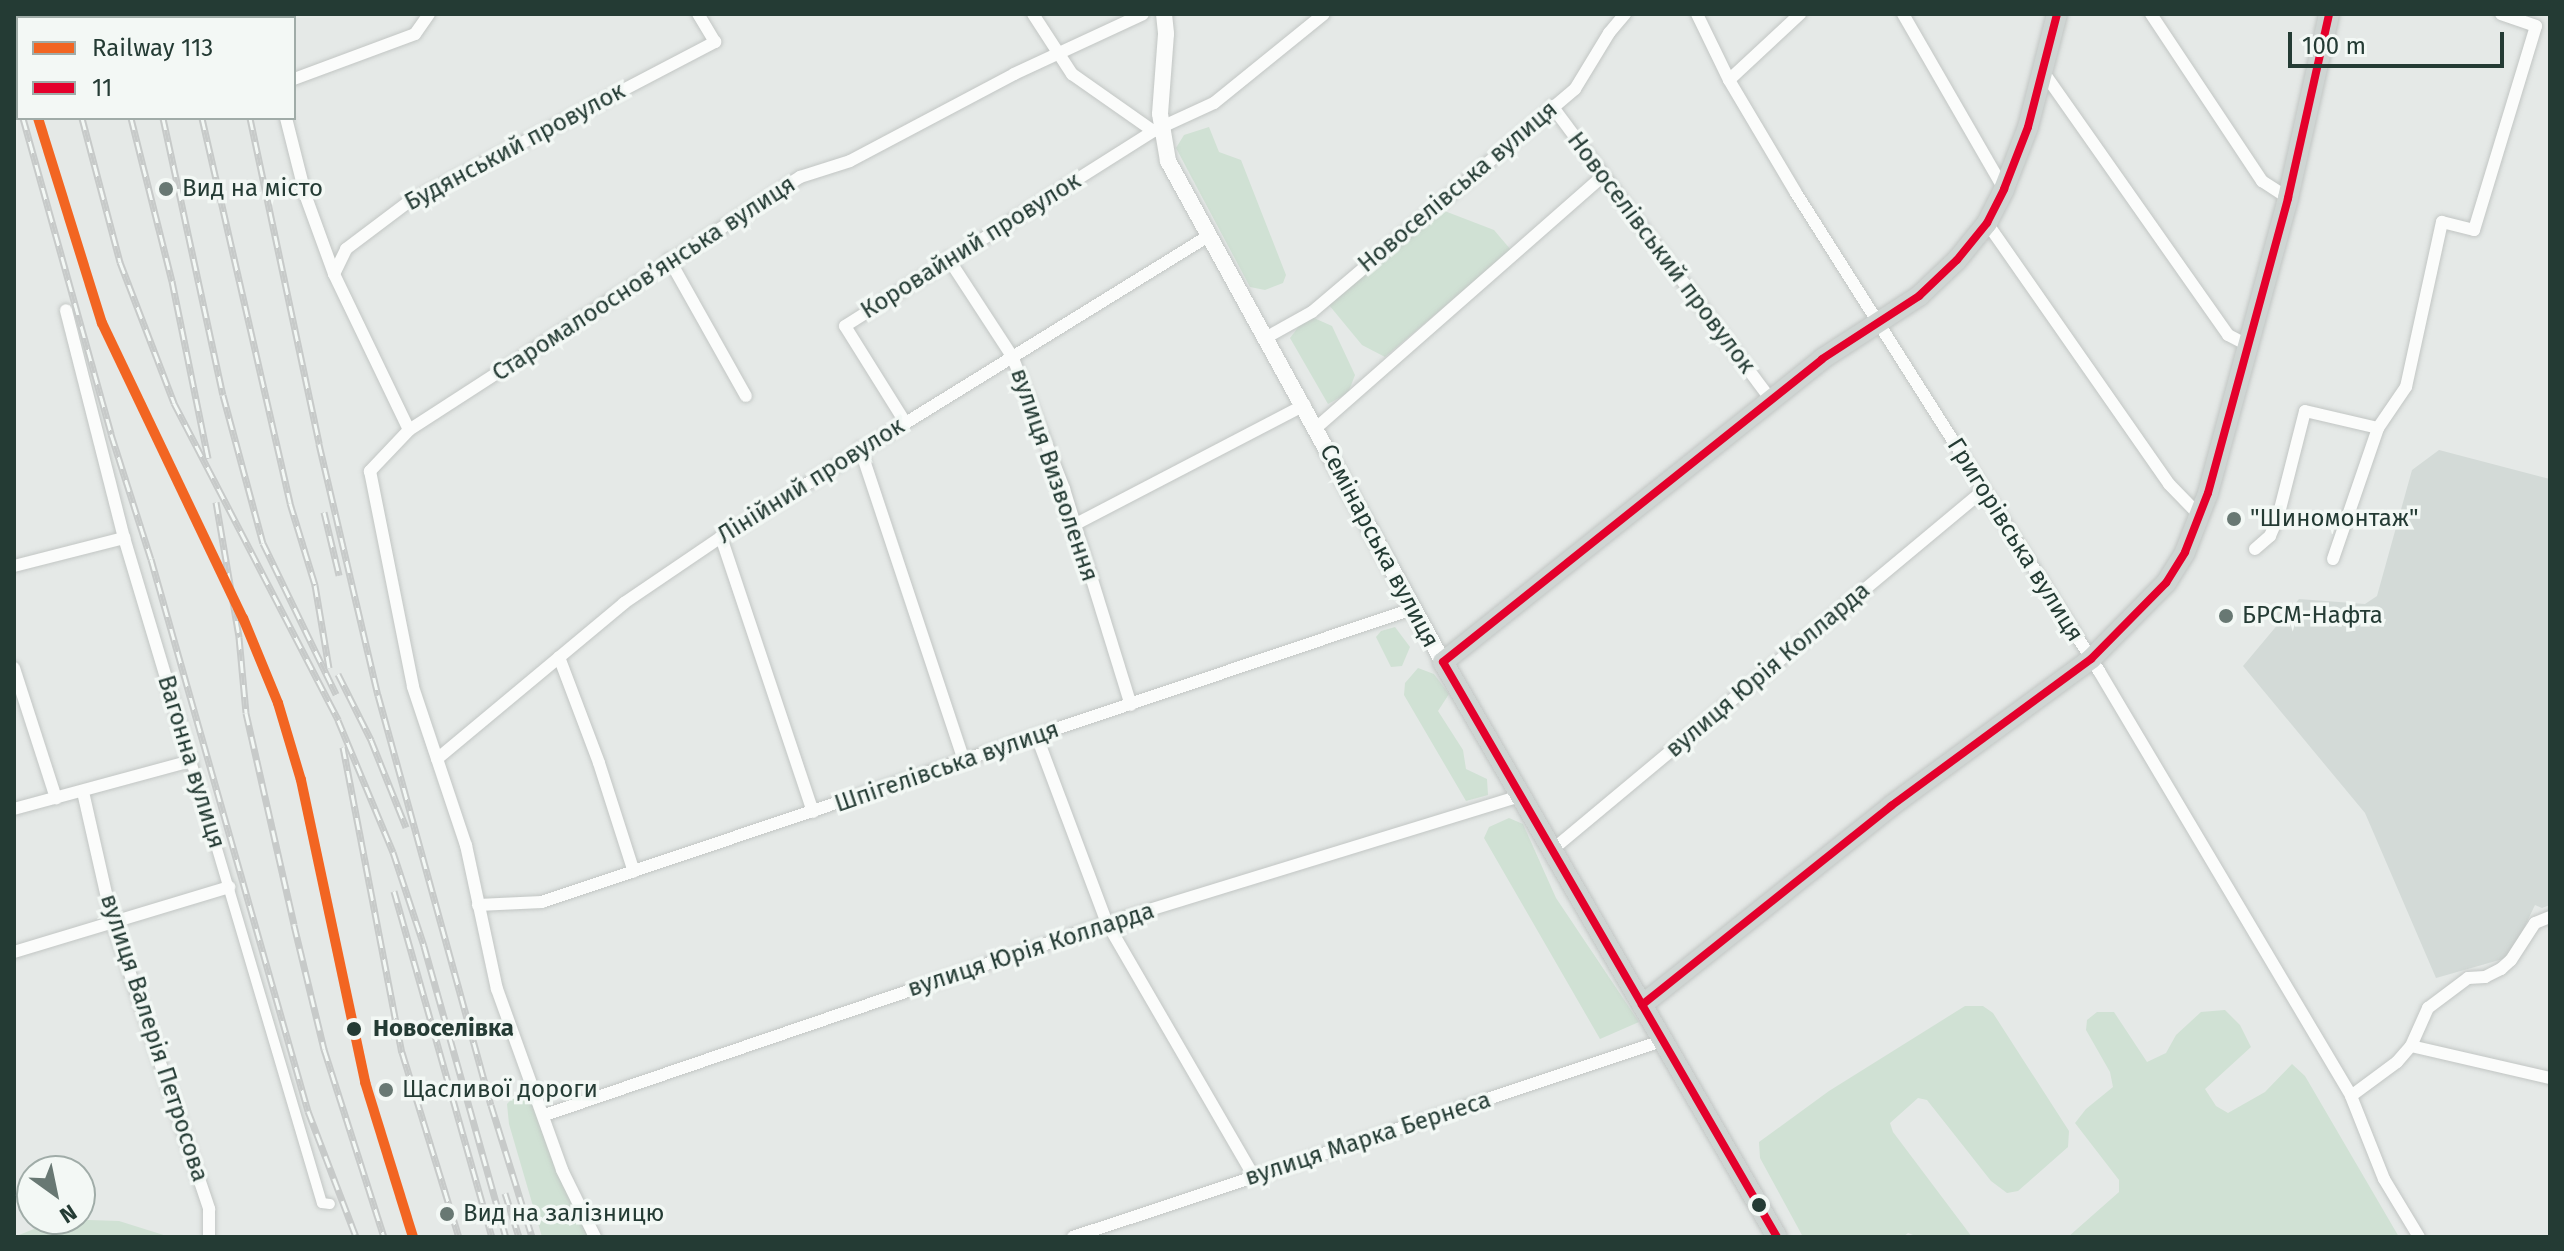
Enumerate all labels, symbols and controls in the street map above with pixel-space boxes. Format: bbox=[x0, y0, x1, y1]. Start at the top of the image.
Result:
legend bbox=[16, 16, 296, 120]
scale bar bbox=[2292, 16, 2508, 66]
text: 100 m bbox=[2302, 32, 2366, 60]
text: Railway 113 bbox=[92, 34, 213, 62]
text: 11 bbox=[92, 74, 112, 102]
street label: Будянський провулок bbox=[400, 77, 630, 217]
street label: Новоселівська вулиця bbox=[1353, 95, 1563, 279]
street label: Новоселівський провулок bbox=[1561, 127, 1761, 379]
street label: Коровайний провулок bbox=[856, 167, 1086, 325]
street label: Старомалооснов’янська вулиця bbox=[487, 170, 801, 388]
place label: Вид на місто bbox=[182, 175, 323, 203]
marker: Вид на місто bbox=[157, 180, 175, 198]
street label: вулиця Визволення bbox=[1004, 365, 1104, 585]
street label: Лінійний провулок bbox=[712, 412, 910, 550]
street label: Григорівська вулиця bbox=[1941, 433, 2089, 647]
street label: Семінарська вулиця bbox=[1313, 439, 1445, 653]
place label: "Шиномонтаж" bbox=[2250, 505, 2419, 533]
marker: "Шиномонтаж" bbox=[2225, 510, 2243, 528]
street label: вулиця Юрія Колларда bbox=[1660, 576, 1876, 764]
place label: БРСМ-Нафта bbox=[2242, 602, 2383, 630]
marker: БРСМ-Нафта bbox=[2217, 607, 2235, 625]
street label: Вагонна вулиця bbox=[151, 672, 231, 852]
street label: Шпігелівська вулиця bbox=[831, 715, 1063, 819]
street label: вулиця Валерія Петросова bbox=[94, 890, 214, 1186]
street label: вулиця Юрія Колларда bbox=[904, 897, 1158, 1003]
place label: Новоселівка bbox=[373, 1015, 514, 1043]
marker: Новоселівка bbox=[342, 1017, 366, 1041]
place label: Щасливої дороги bbox=[402, 1076, 598, 1104]
marker: Щасливої дороги bbox=[377, 1081, 395, 1099]
street label: вулиця Марка Бернеса bbox=[1241, 1086, 1495, 1192]
north arrow bbox=[16, 1155, 96, 1235]
unlabelled marker bbox=[1751, 1197, 1767, 1213]
text: N bbox=[55, 1199, 82, 1229]
place label: Вид на залізницю bbox=[463, 1200, 664, 1228]
marker: Вид на залізницю bbox=[438, 1205, 456, 1223]

